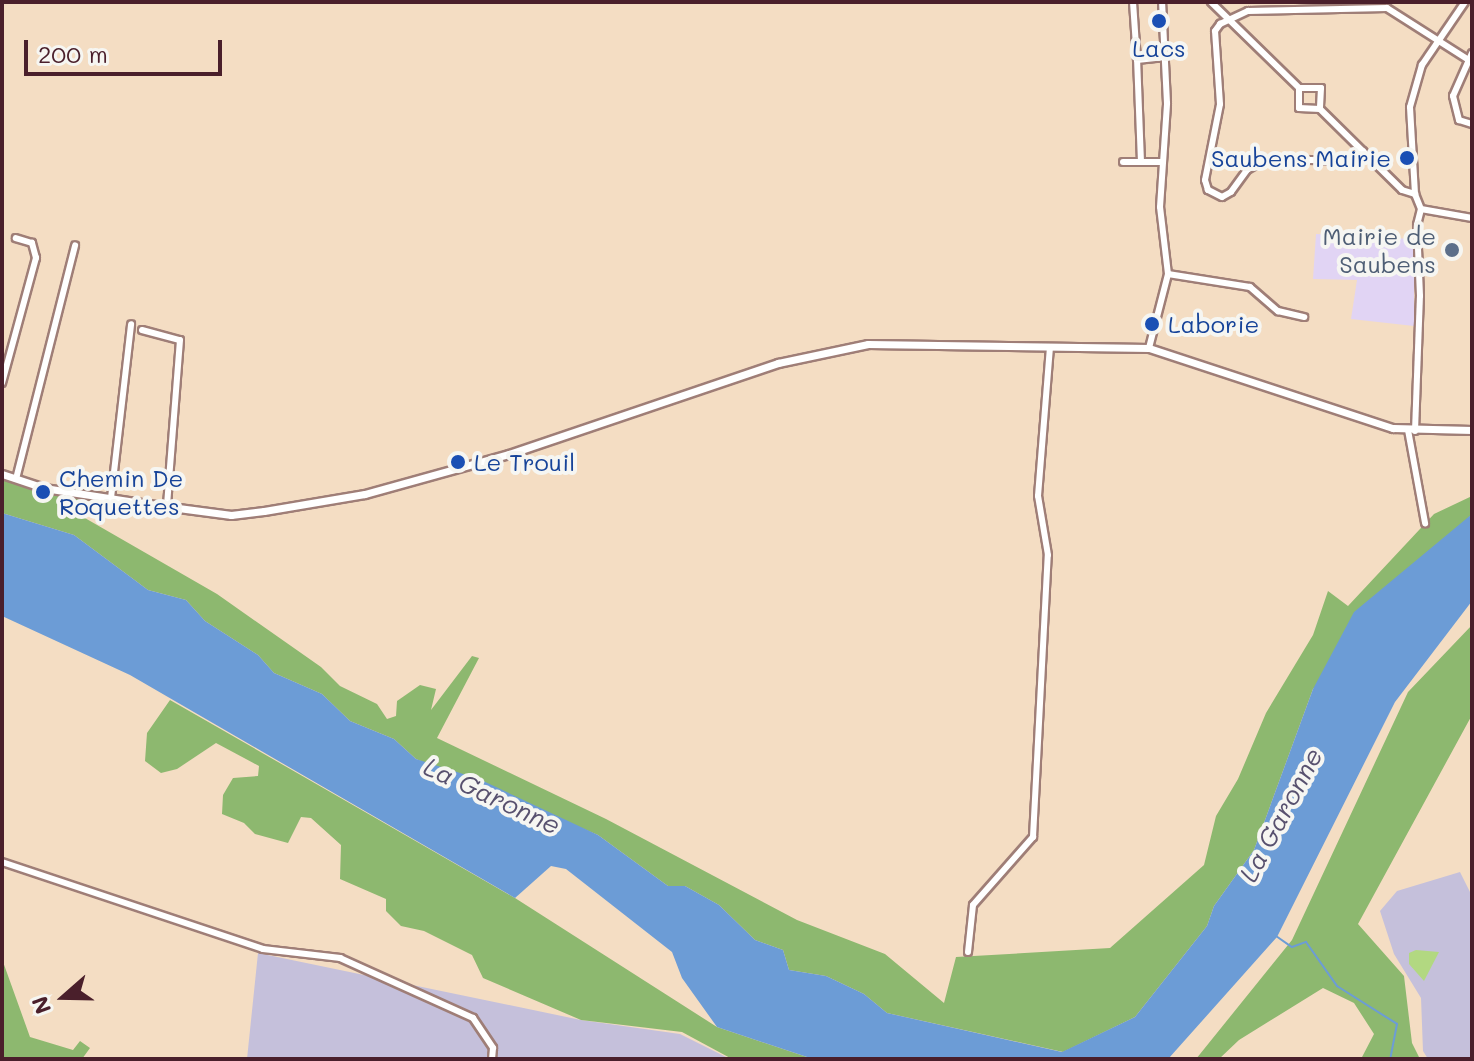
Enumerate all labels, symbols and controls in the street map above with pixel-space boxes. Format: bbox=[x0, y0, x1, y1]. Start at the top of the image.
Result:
marker: Lacs bbox=[1150, 12, 1168, 30]
scale bar bbox=[28, 24, 226, 74]
place label: Lacs bbox=[1132, 34, 1186, 62]
text: 200 m bbox=[38, 38, 108, 69]
place label: Saubens Mairie bbox=[1211, 144, 1391, 172]
marker: Saubens Mairie bbox=[1398, 149, 1416, 167]
place label: Mairie de Saubens bbox=[1323, 222, 1436, 278]
marker: Mairie de Saubens bbox=[1443, 241, 1461, 259]
place label: Laborie bbox=[1168, 310, 1259, 338]
marker: Laborie bbox=[1143, 315, 1161, 333]
place label: Le Trouil bbox=[474, 448, 575, 476]
marker: Le Trouil bbox=[449, 453, 467, 471]
place label: Chemin De Roquettes bbox=[59, 464, 183, 520]
marker: Chemin De Roquettes bbox=[34, 483, 52, 501]
water label: La Garonne bbox=[1233, 743, 1329, 887]
water label: La Garonne bbox=[419, 751, 565, 841]
north arrow bbox=[24, 957, 104, 1037]
text: N bbox=[24, 993, 57, 1018]

